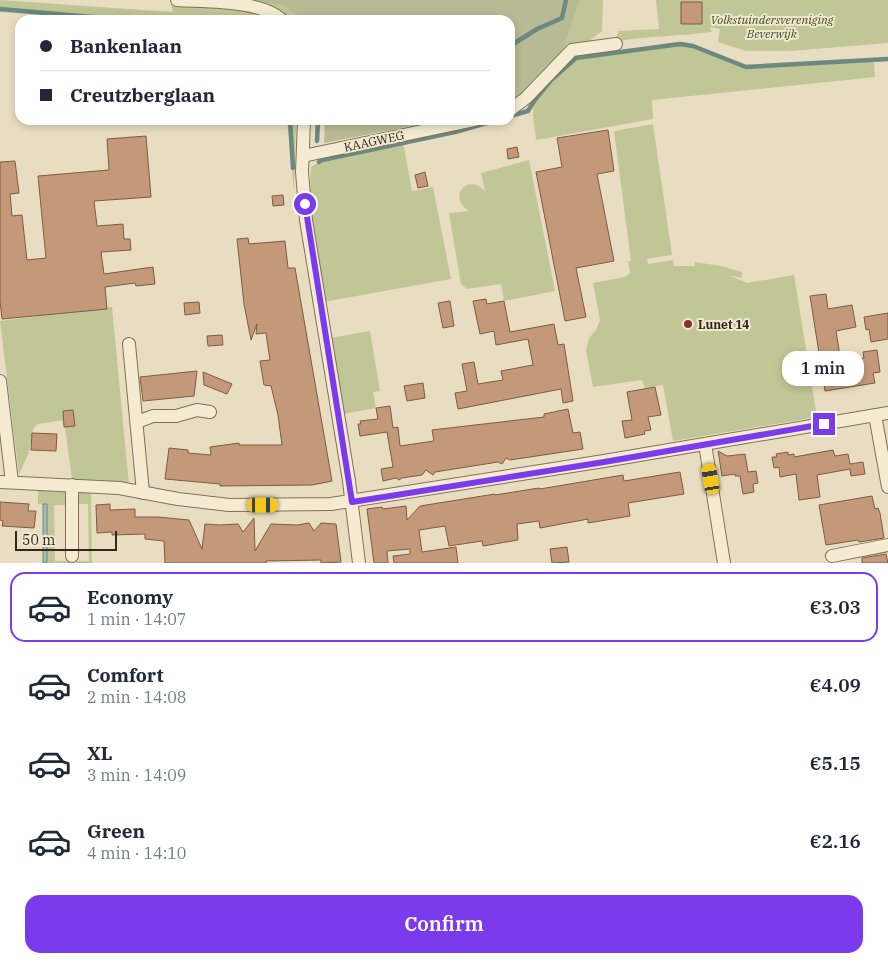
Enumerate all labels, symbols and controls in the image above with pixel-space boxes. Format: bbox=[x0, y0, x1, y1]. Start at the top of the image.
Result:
park label: Volkstuindersvereniging Beverwijk bbox=[710, 12, 834, 41]
text: Bankenlaan bbox=[70, 34, 182, 58]
text: Creutzberglaan bbox=[70, 83, 215, 107]
street label: KAAGWEG bbox=[342, 127, 406, 155]
route start bbox=[294, 193, 316, 215]
place label: Lunet 14 bbox=[698, 317, 750, 332]
marker: Lunet 14 bbox=[682, 318, 694, 330]
callout: 1 min bbox=[783, 352, 865, 386]
text: 1 min bbox=[801, 358, 845, 378]
route end bbox=[813, 413, 835, 435]
car bbox=[701, 463, 720, 495]
car bbox=[248, 498, 278, 513]
scale bar bbox=[15, 528, 118, 551]
text: 50 m bbox=[22, 531, 55, 549]
icon: car bbox=[27, 585, 72, 630]
text: Economy bbox=[87, 585, 173, 609]
text: €3.03 bbox=[810, 595, 861, 619]
text: 1 min · 14:07 bbox=[87, 609, 186, 629]
icon: car bbox=[27, 663, 72, 708]
text: Comfort bbox=[87, 663, 164, 687]
text: €4.09 bbox=[810, 673, 861, 697]
text: 2 min · 14:08 bbox=[87, 687, 186, 707]
icon: car bbox=[27, 741, 72, 786]
text: XL bbox=[87, 741, 113, 765]
text: €5.15 bbox=[810, 751, 861, 775]
text: 3 min · 14:09 bbox=[87, 765, 186, 785]
icon: car bbox=[27, 819, 72, 864]
text: Green bbox=[87, 819, 145, 843]
text: €2.16 bbox=[810, 829, 861, 853]
text: 4 min · 14:10 bbox=[87, 843, 186, 863]
button: Confirm bbox=[25, 895, 863, 953]

